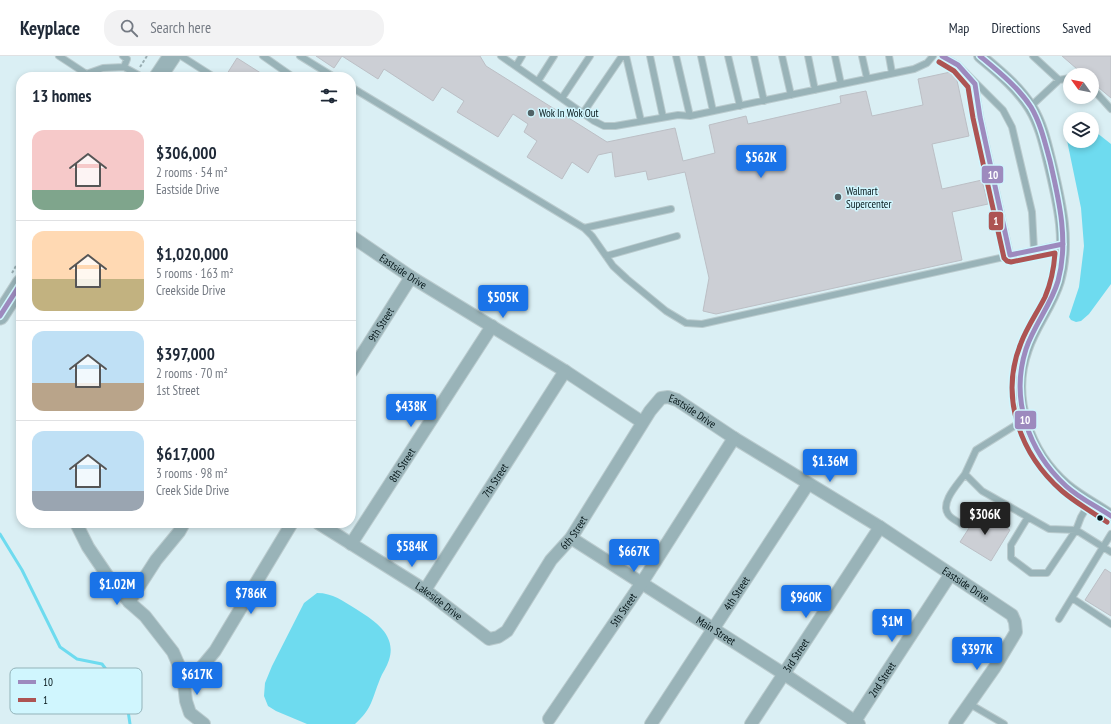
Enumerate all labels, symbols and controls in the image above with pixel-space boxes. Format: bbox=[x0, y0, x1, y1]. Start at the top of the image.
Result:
search box bbox=[104, 10, 384, 46]
text: Keyplace bbox=[20, 16, 80, 40]
icon: search bbox=[118, 17, 140, 39]
text: Search here bbox=[150, 18, 211, 37]
text: Map bbox=[949, 19, 969, 37]
text: Directions bbox=[991, 19, 1040, 37]
text: Saved bbox=[1062, 19, 1091, 37]
north arrow bbox=[1063, 68, 1099, 104]
map controls bbox=[1063, 68, 1099, 148]
text: 13 homes bbox=[32, 85, 91, 107]
icon: filters bbox=[318, 85, 340, 107]
place label: Wok In Wok Out bbox=[539, 106, 599, 120]
marker: Wok In Wok Out bbox=[526, 108, 536, 118]
button: layers bbox=[1063, 112, 1099, 148]
text: $306,000 bbox=[156, 142, 217, 164]
pin: $562K bbox=[733, 145, 789, 179]
icon: home bbox=[64, 146, 112, 194]
text: $562K bbox=[745, 149, 777, 166]
text: 2 rooms · 54 m² bbox=[156, 164, 228, 181]
line badge: 10 bbox=[981, 165, 1004, 184]
text: 10 bbox=[988, 168, 998, 182]
text: Eastside Drive bbox=[156, 181, 219, 198]
place label: Walmart Supercenter bbox=[846, 184, 891, 211]
marker: Walmart Supercenter bbox=[833, 192, 843, 202]
line badge: 1 bbox=[988, 211, 1004, 231]
text: 1 bbox=[993, 214, 999, 228]
text: $1,020,000 bbox=[156, 243, 228, 265]
icon: home bbox=[64, 247, 112, 295]
street label: Eastside Drive bbox=[377, 251, 430, 292]
text: 5 rooms · 163 m² bbox=[156, 265, 234, 282]
text: Creekside Drive bbox=[156, 282, 226, 299]
pin: $505K bbox=[475, 285, 531, 319]
text: $505K bbox=[487, 289, 519, 306]
street label: 9th Street bbox=[365, 305, 397, 344]
text: $397,000 bbox=[156, 343, 215, 365]
icon: home bbox=[64, 347, 112, 395]
text: 2 rooms · 70 m² bbox=[156, 365, 228, 382]
text: 1st Street bbox=[156, 382, 200, 399]
street label: Eastside Drive bbox=[667, 391, 719, 431]
pin: $438K bbox=[383, 394, 439, 428]
text: $438K bbox=[395, 398, 427, 415]
line badge: 10 bbox=[1014, 410, 1037, 430]
text: 10 bbox=[1020, 413, 1030, 427]
text: $617,000 bbox=[156, 443, 215, 465]
street label: 8th Street bbox=[386, 445, 418, 485]
icon: home bbox=[64, 447, 112, 495]
pin: $1.36M bbox=[797, 449, 863, 483]
text: $1.36M bbox=[812, 453, 848, 470]
street label: 7th Street bbox=[479, 461, 511, 500]
text: 3 rooms · 98 m² bbox=[156, 465, 228, 482]
text: Creek Side Drive bbox=[156, 482, 229, 499]
pin: $306K bbox=[957, 502, 1013, 536]
text: $306K bbox=[969, 506, 1001, 523]
street label: 6th Street bbox=[557, 513, 590, 552]
unlabelled marker bbox=[1095, 513, 1105, 523]
pin: $584K bbox=[384, 534, 440, 568]
text: $584K bbox=[396, 538, 428, 555]
pin: $667K bbox=[606, 539, 662, 573]
text: $667K bbox=[618, 543, 650, 560]
street label: Eastside Drive bbox=[940, 564, 992, 605]
pin: $1.02M bbox=[84, 572, 150, 606]
street label: 4th Street bbox=[720, 574, 753, 613]
text: $1.02M bbox=[99, 576, 135, 593]
street label: Lakeside Drive bbox=[413, 579, 466, 623]
pin: $786K bbox=[223, 581, 279, 615]
text: $786K bbox=[235, 585, 267, 602]
pin: $960K bbox=[778, 585, 834, 619]
text: $960K bbox=[790, 589, 822, 606]
street label: 5th Street bbox=[607, 590, 640, 630]
pin: $1M bbox=[873, 609, 911, 643]
street label: Main Street bbox=[694, 613, 738, 648]
text: $1M bbox=[881, 613, 903, 630]
street label: 3rd Street bbox=[780, 636, 812, 675]
pin: $397K bbox=[949, 637, 1005, 671]
text: $397K bbox=[961, 641, 993, 658]
street label: 2nd Street bbox=[865, 659, 899, 700]
pin: $617K bbox=[169, 662, 225, 696]
text: $617K bbox=[181, 666, 213, 683]
legend bbox=[10, 668, 142, 714]
text: 10 bbox=[43, 675, 53, 689]
text: 1 bbox=[43, 693, 48, 707]

